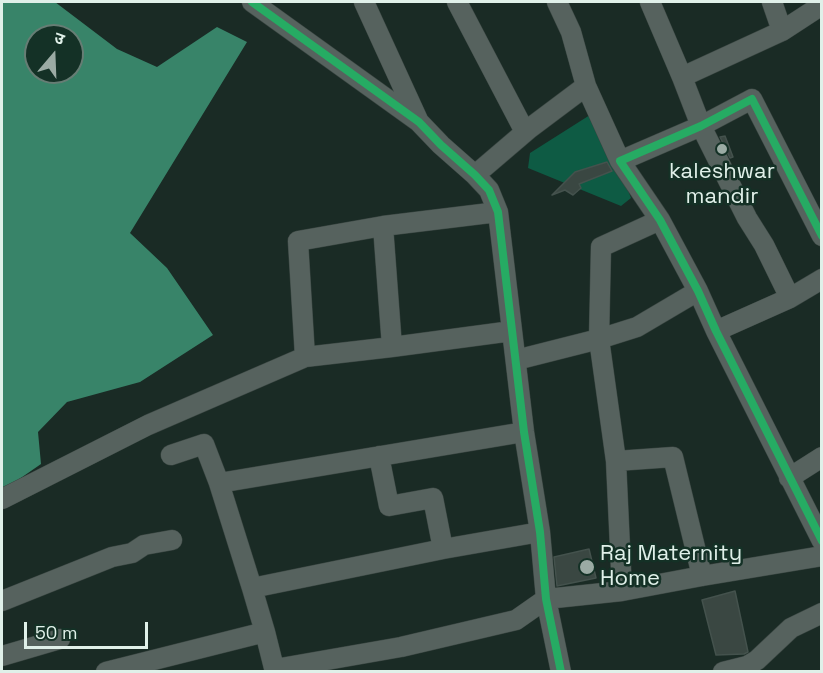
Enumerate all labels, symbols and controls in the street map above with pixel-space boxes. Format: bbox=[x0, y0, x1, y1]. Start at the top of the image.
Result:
north arrow bbox=[24, 24, 84, 84]
text: उ bbox=[52, 27, 67, 50]
marker: kaleshwar mandir bbox=[715, 142, 729, 156]
place label: kaleshwar mandir bbox=[669, 159, 775, 210]
place label: Raj Maternity Home bbox=[600, 541, 742, 592]
marker: Raj Maternity Home bbox=[578, 558, 596, 576]
scale bar bbox=[27, 610, 152, 648]
text: 50 m bbox=[35, 621, 77, 644]

